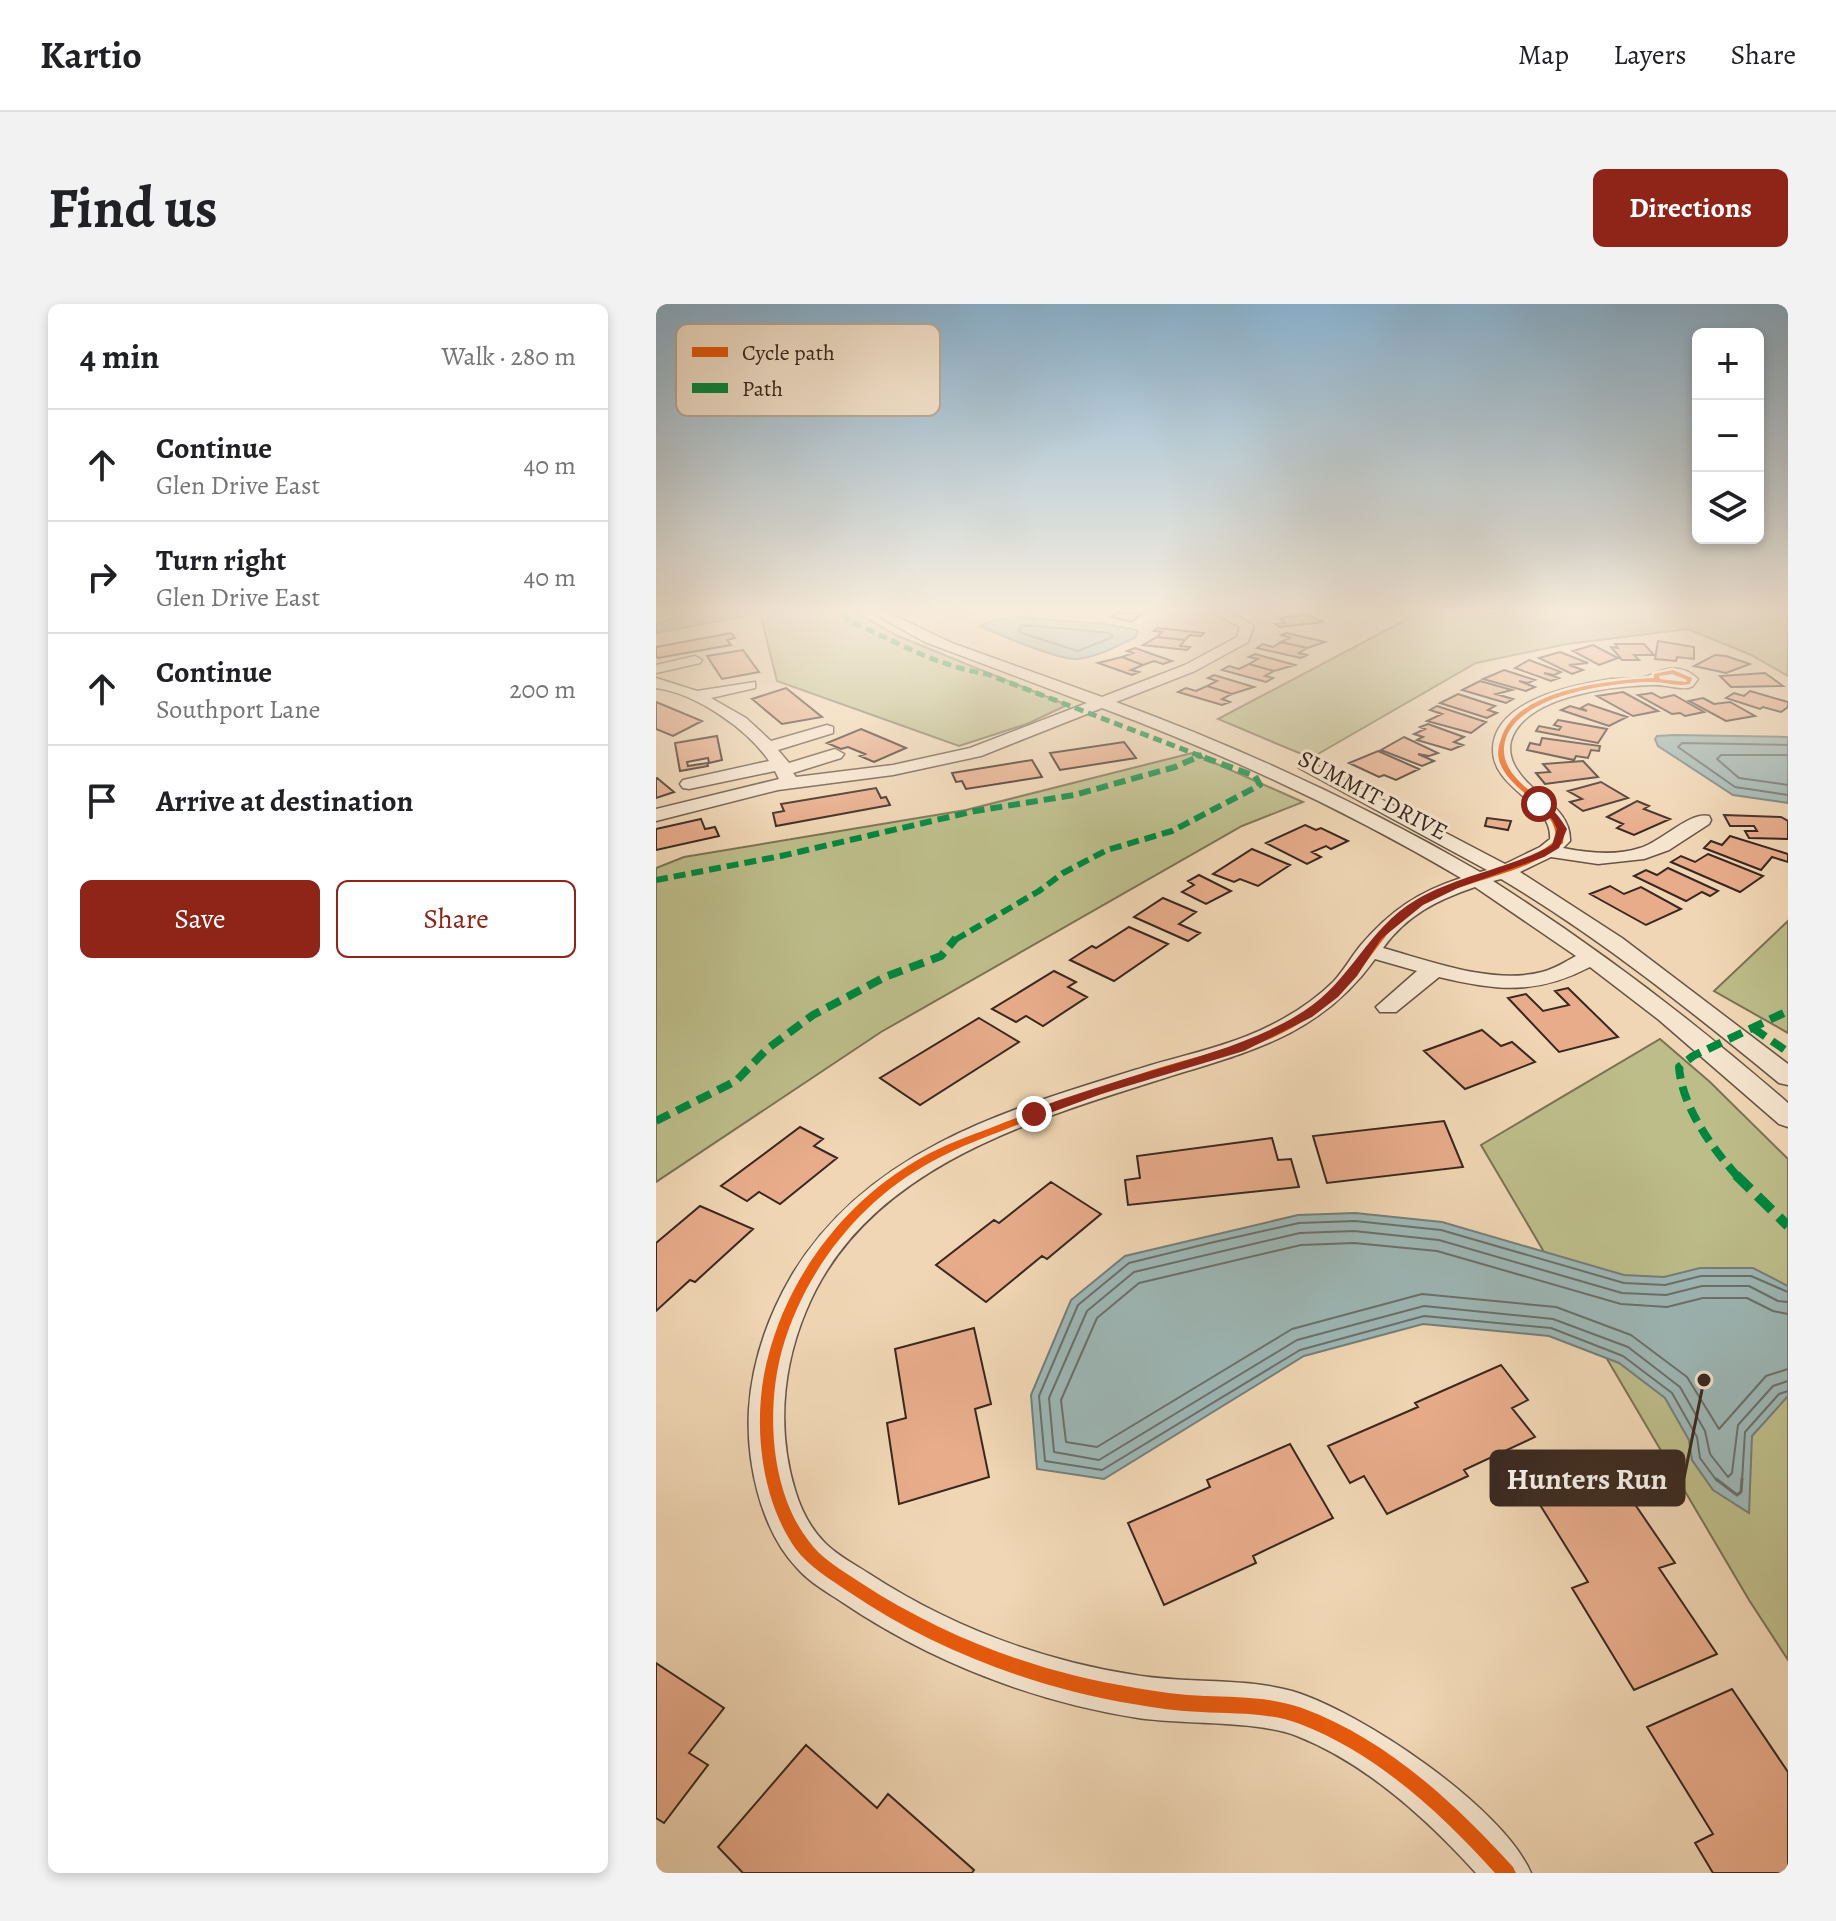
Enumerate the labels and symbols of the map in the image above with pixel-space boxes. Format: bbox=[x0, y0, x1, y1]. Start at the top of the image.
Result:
legend bbox=[676, 324, 940, 416]
text: Cycle path bbox=[742, 338, 835, 368]
text: Path bbox=[742, 374, 783, 404]
street label: SUMMIT DRIVE bbox=[1293, 742, 1453, 848]
route start bbox=[1521, 786, 1557, 822]
route end bbox=[1016, 1096, 1052, 1132]
callout: Hunters Run bbox=[1491, 1451, 1684, 1505]
text: Hunters Run bbox=[1507, 1459, 1668, 1499]

